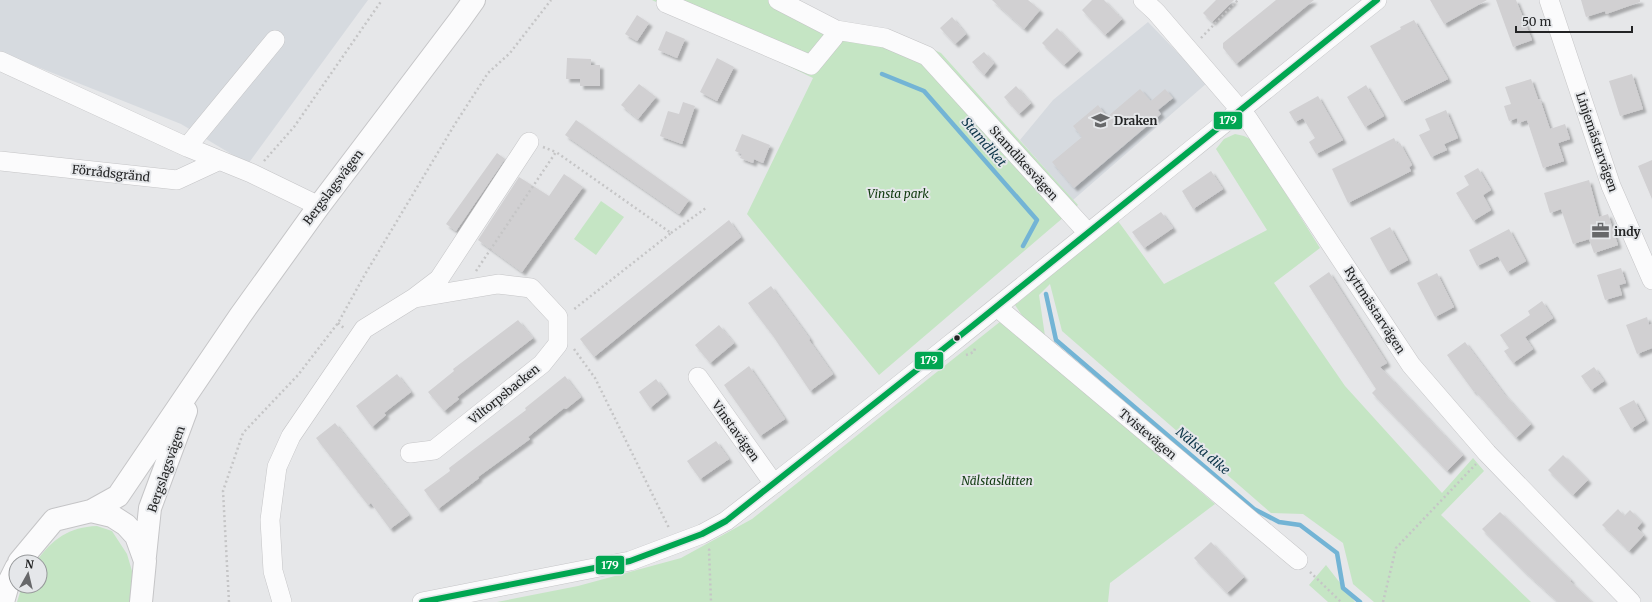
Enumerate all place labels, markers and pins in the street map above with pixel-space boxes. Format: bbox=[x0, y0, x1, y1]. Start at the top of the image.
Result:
school or university icon: Draken bbox=[1091, 110, 1111, 130]
place label: Draken bbox=[1114, 113, 1157, 128]
office icon: indy bbox=[1591, 221, 1611, 241]
place label: indy bbox=[1614, 224, 1642, 239]
unlabelled marker bbox=[952, 333, 962, 343]

